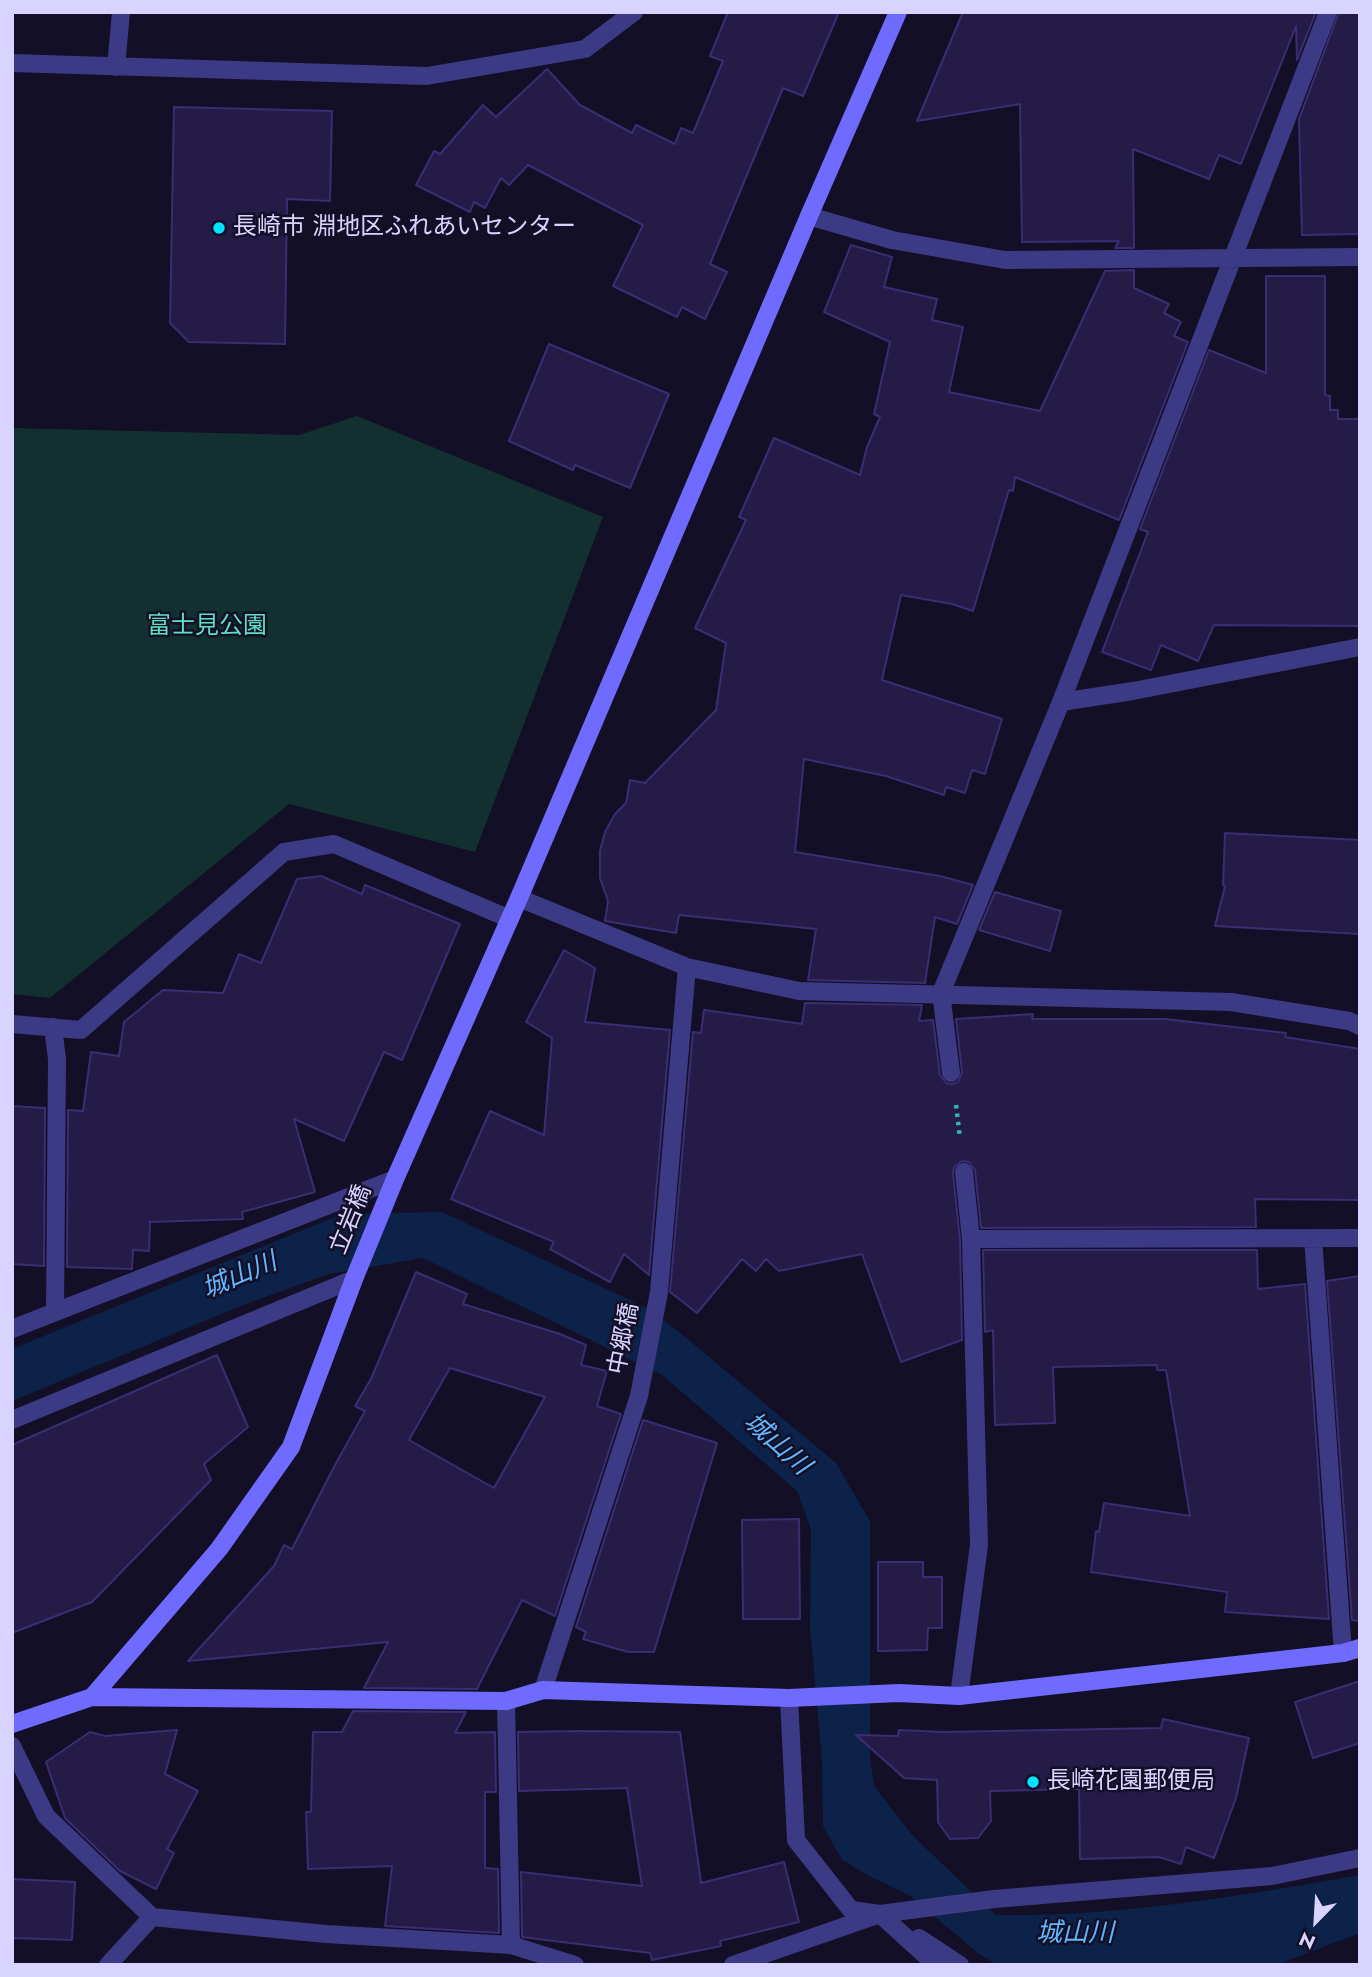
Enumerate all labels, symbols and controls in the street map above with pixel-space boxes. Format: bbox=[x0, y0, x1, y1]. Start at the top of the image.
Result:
place label: 長崎市 淵地区ふれあいセンター bbox=[233, 214, 576, 242]
marker: 長崎市 淵地区ふれあいセンター bbox=[211, 220, 227, 236]
park label: 富士見公園 bbox=[147, 613, 267, 641]
street label: 立岩橋 bbox=[325, 1181, 379, 1259]
water label: 城山川 bbox=[198, 1247, 282, 1307]
street label: 中郷橋 bbox=[604, 1301, 646, 1377]
water label: 城山川 bbox=[737, 1407, 815, 1483]
place label: 長崎花園郵便局 bbox=[1047, 1768, 1215, 1796]
marker: 長崎花園郵便局 bbox=[1025, 1774, 1041, 1790]
north arrow bbox=[1281, 1886, 1351, 1956]
water label: 城山川 bbox=[1036, 1919, 1114, 1951]
text: N bbox=[1295, 1925, 1320, 1956]

